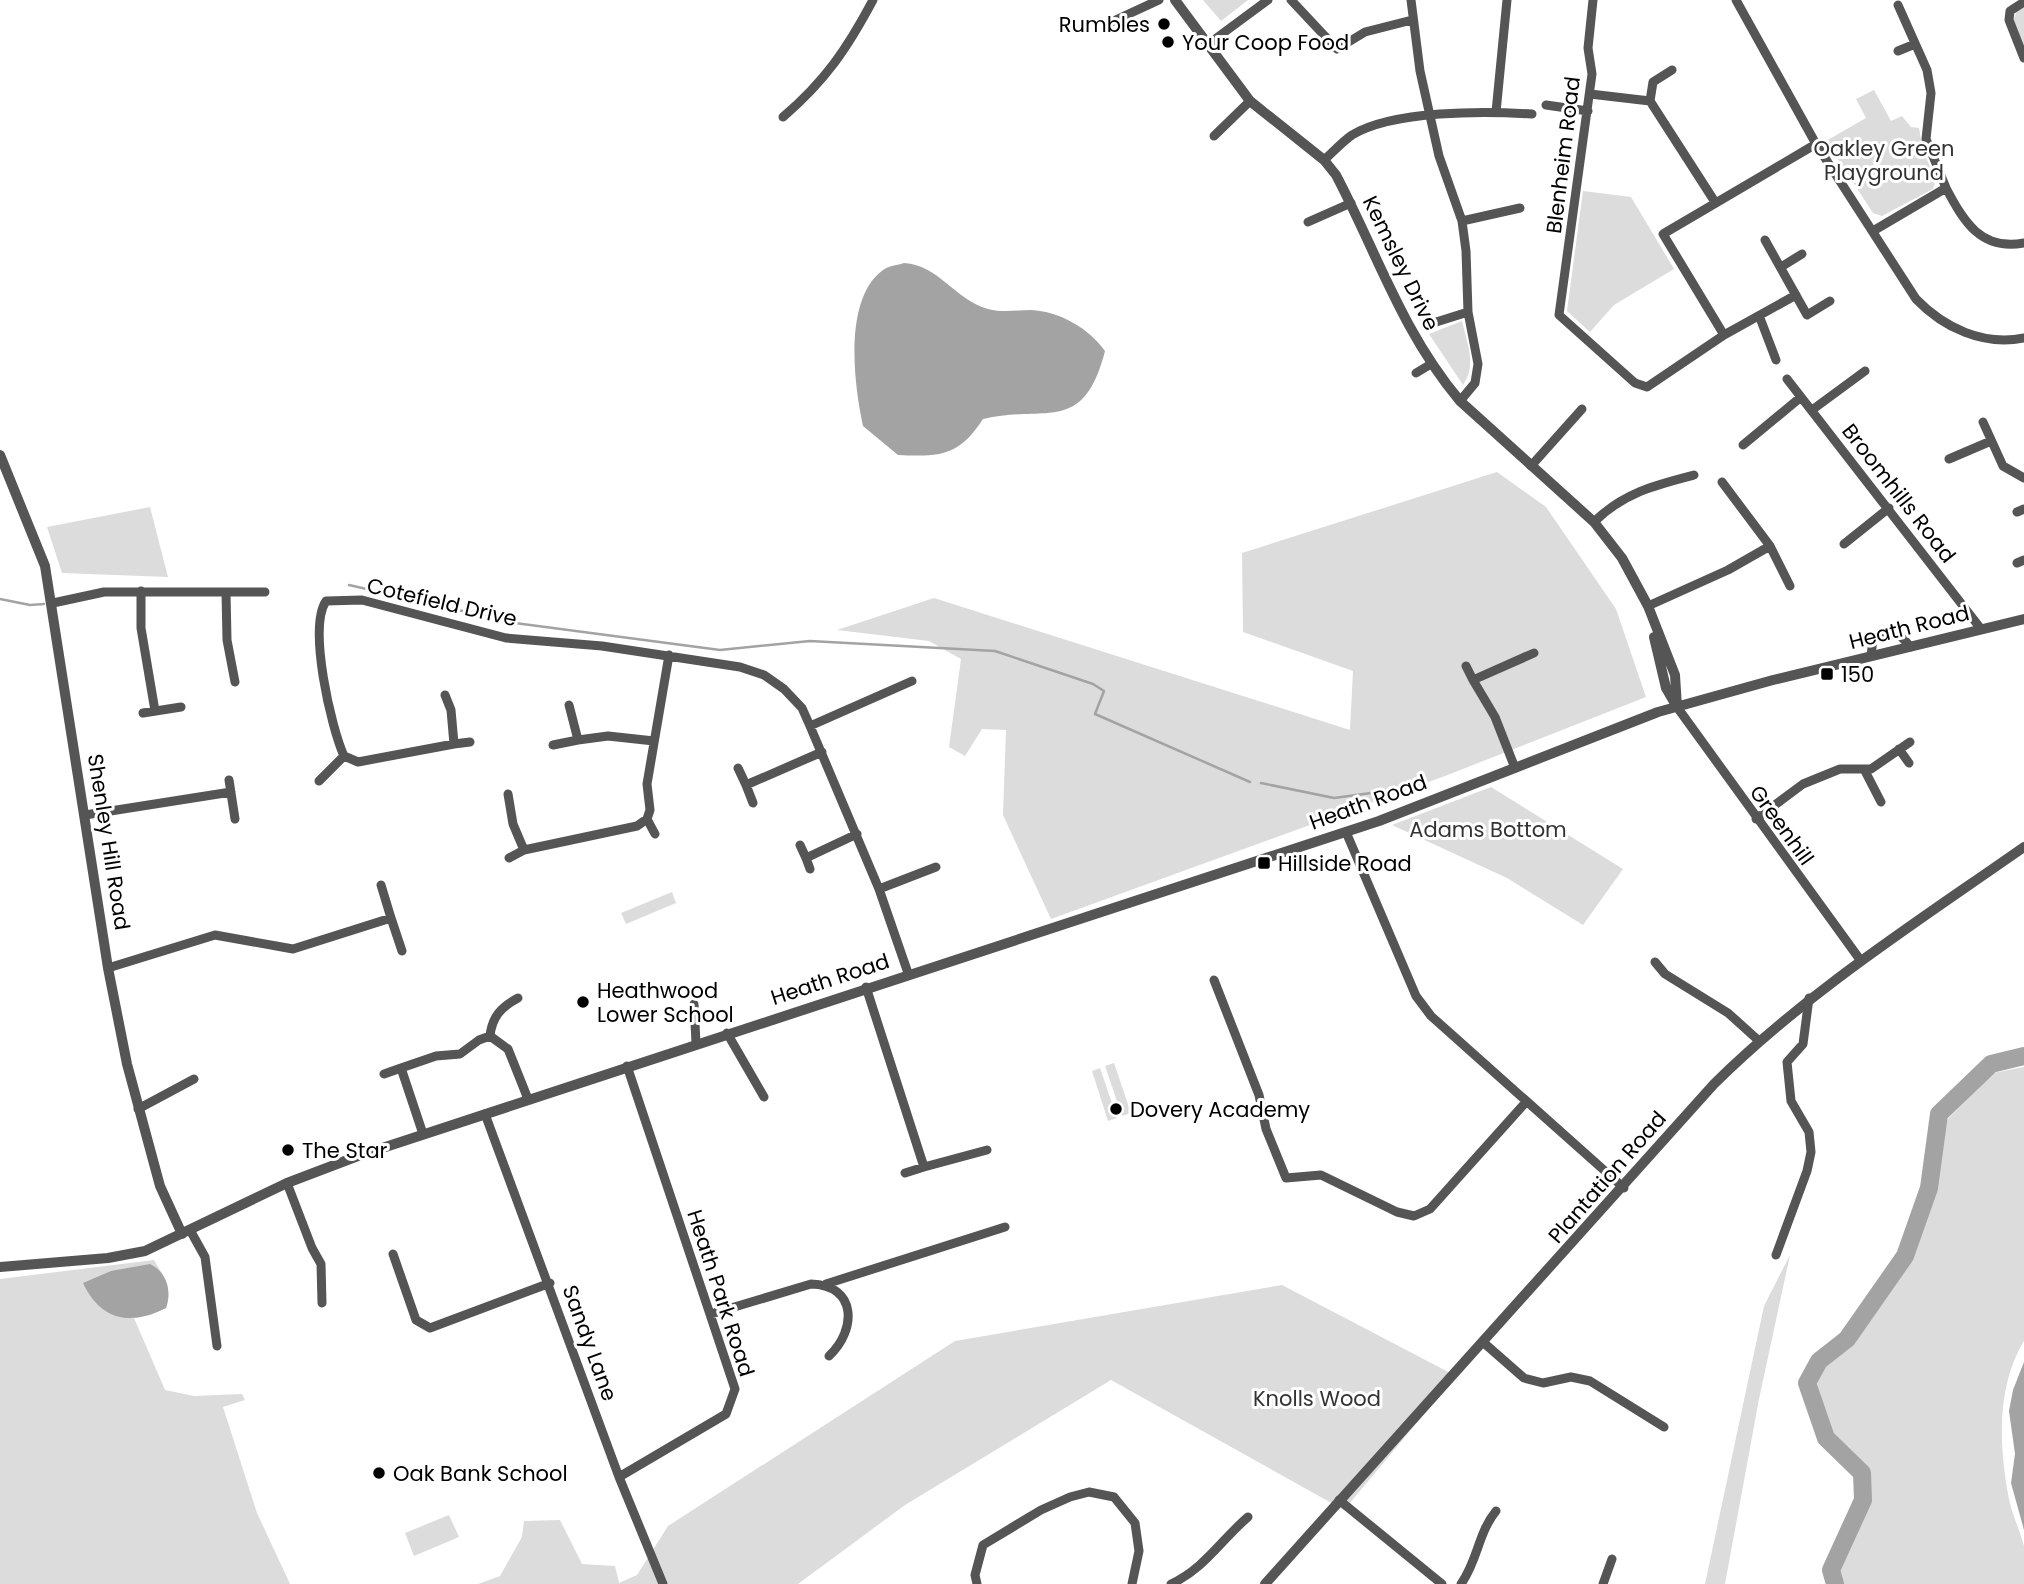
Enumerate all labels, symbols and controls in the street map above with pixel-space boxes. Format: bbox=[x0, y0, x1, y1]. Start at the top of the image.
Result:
place label: Rumbles bbox=[1059, 10, 1150, 39]
marker: Rumbles bbox=[1156, 16, 1172, 32]
place label: Your Coop Food bbox=[1182, 28, 1349, 57]
marker: Your Coop Food bbox=[1160, 34, 1176, 50]
street label: Blenheim Road bbox=[1539, 75, 1587, 235]
park label: Oakley Green Playground bbox=[1814, 134, 1954, 187]
street label: Kemsley Drive bbox=[1356, 191, 1446, 335]
street label: Broomhills Road bbox=[1835, 417, 1963, 569]
street label: Cotefield Drive bbox=[364, 571, 520, 633]
street label: Heath Road bbox=[1846, 598, 1972, 656]
place label: 150 bbox=[1841, 660, 1874, 689]
marker: 150 bbox=[1819, 666, 1835, 682]
street label: Shenley Hill Road bbox=[81, 752, 137, 932]
street label: Heath Road bbox=[1305, 767, 1431, 837]
street label: Greenhill bbox=[1743, 779, 1821, 871]
park label: Adams Bottom bbox=[1409, 815, 1567, 844]
place label: Hillside Road bbox=[1278, 849, 1412, 878]
marker: Hillside Road bbox=[1256, 855, 1272, 871]
street label: Heath Road bbox=[767, 946, 893, 1012]
place label: Heathwood Lower School bbox=[597, 976, 734, 1029]
marker: Heathwood Lower School bbox=[575, 994, 591, 1010]
place label: Dovery Academy bbox=[1130, 1095, 1310, 1124]
marker: Dovery Academy bbox=[1108, 1101, 1124, 1117]
street label: Plantation Road bbox=[1541, 1105, 1673, 1249]
place label: The Star bbox=[302, 1136, 388, 1165]
marker: The Star bbox=[280, 1142, 296, 1158]
street label: Heath Park Road bbox=[680, 1206, 762, 1380]
street label: Sandy Lane bbox=[556, 1281, 624, 1405]
park label: Knolls Wood bbox=[1253, 1384, 1381, 1413]
place label: Oak Bank School bbox=[393, 1459, 568, 1488]
marker: Oak Bank School bbox=[371, 1465, 387, 1481]

